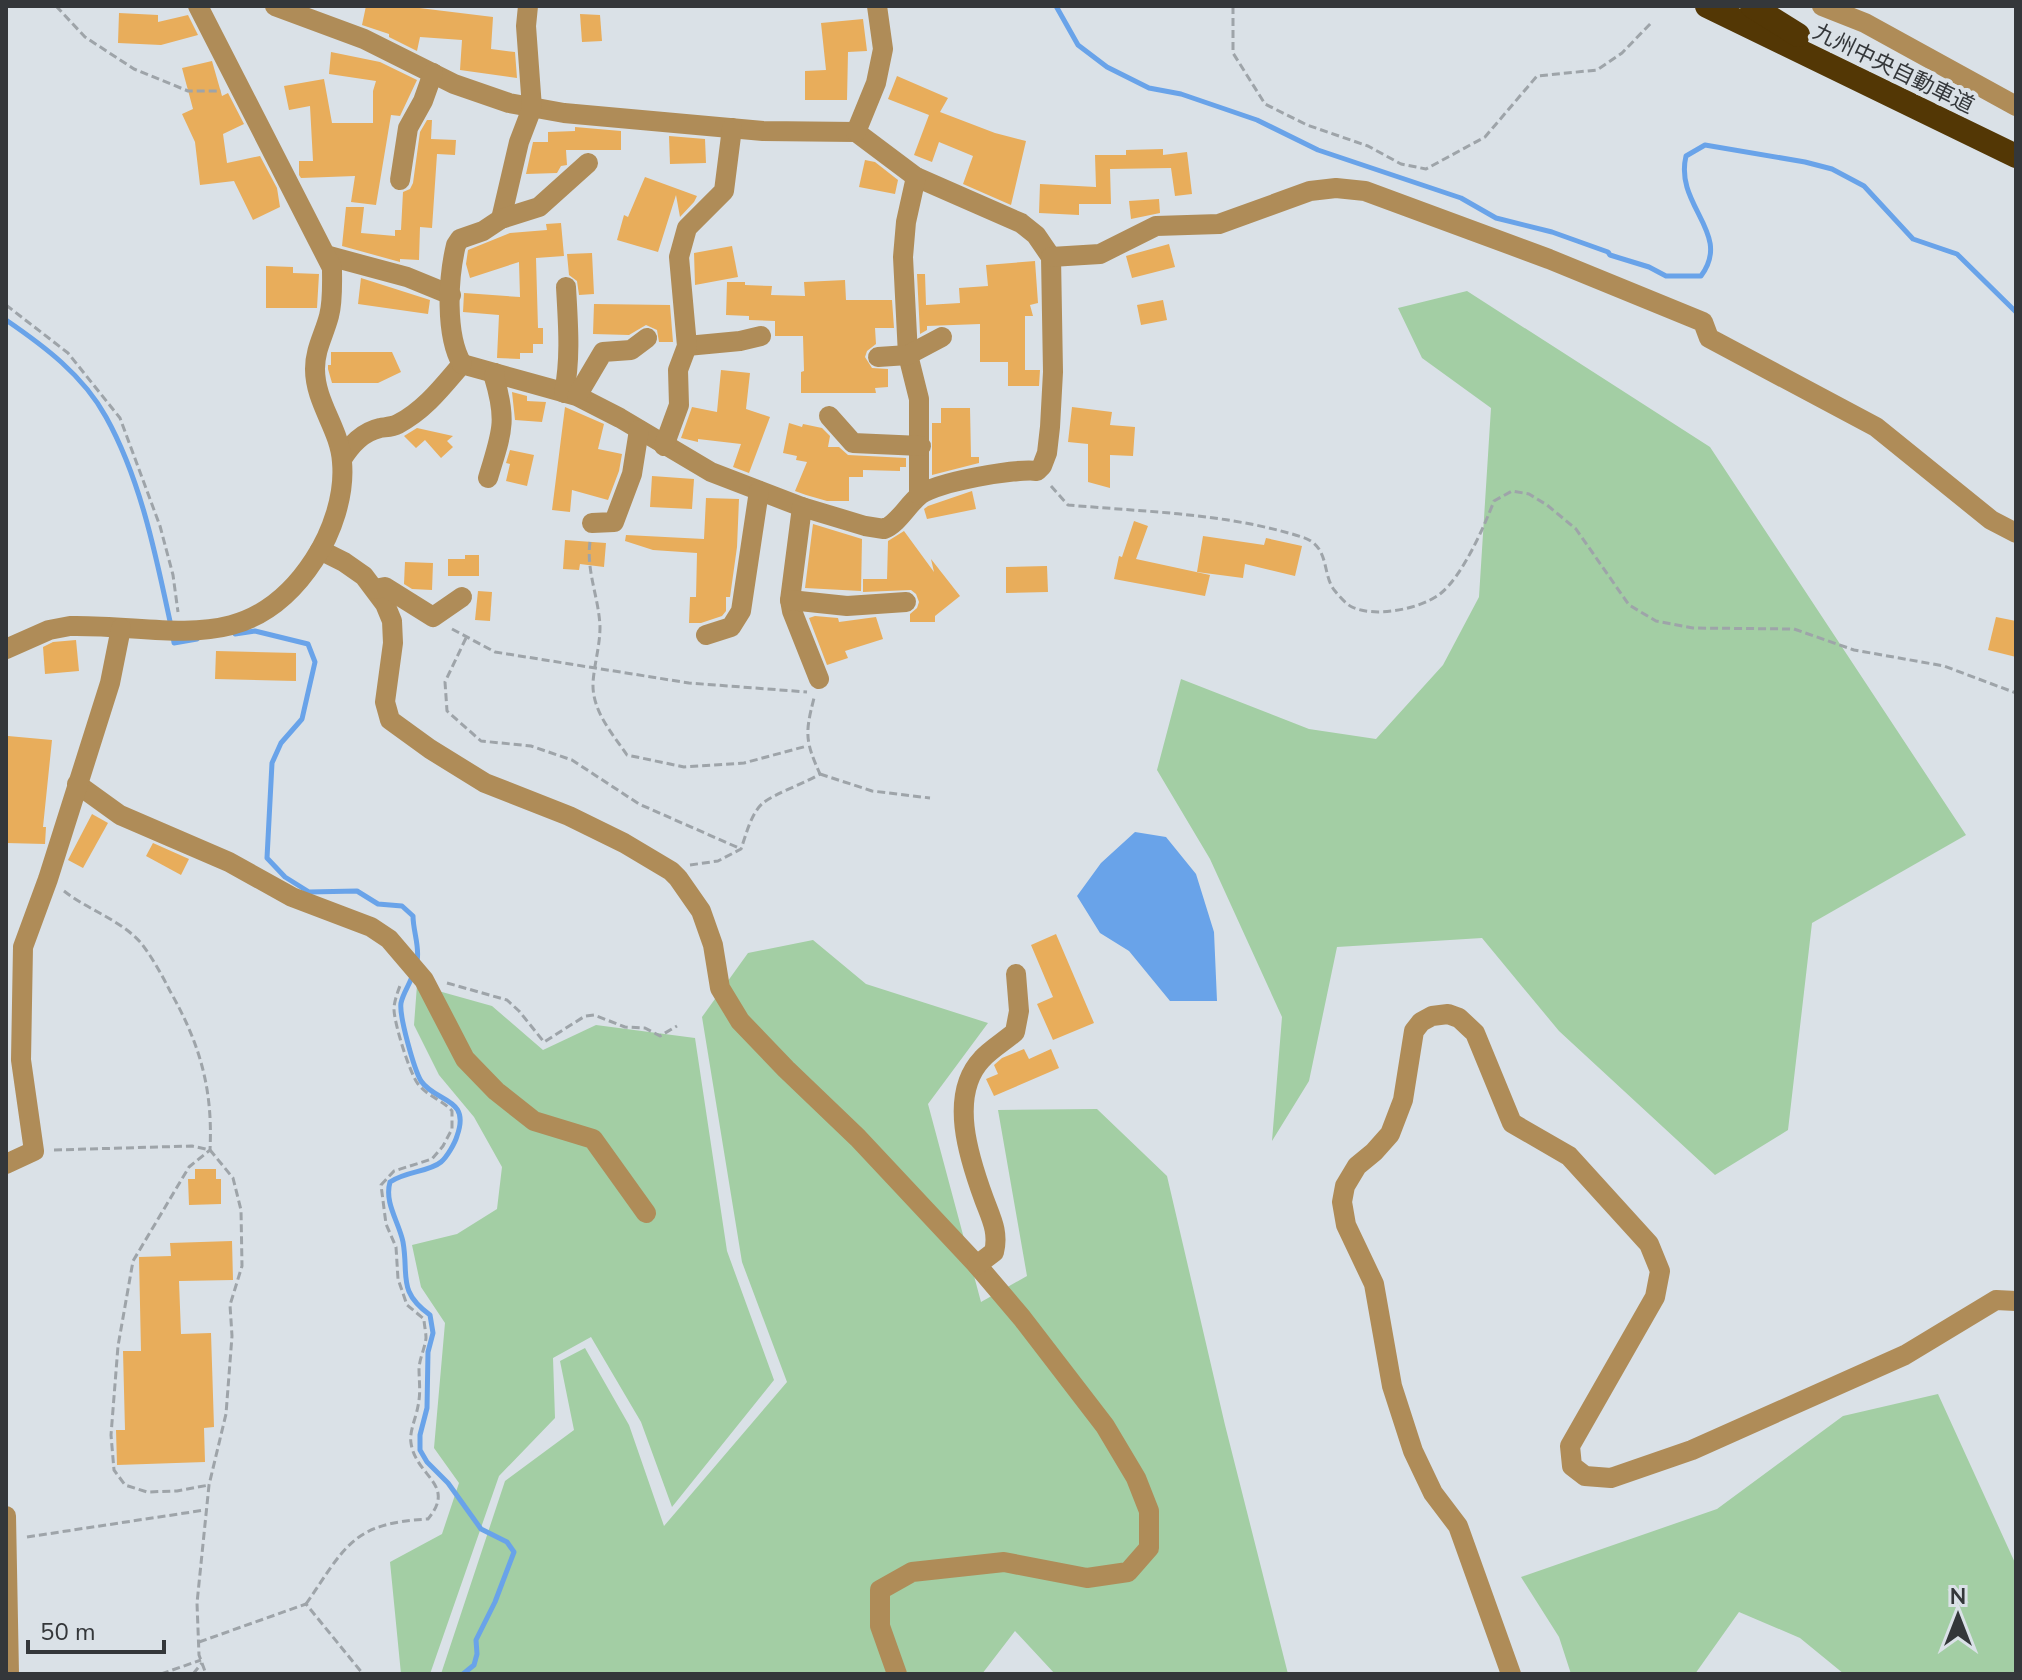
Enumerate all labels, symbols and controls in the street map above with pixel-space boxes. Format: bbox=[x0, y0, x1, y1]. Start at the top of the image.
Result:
street label: 九州中央自動車道 bbox=[1808, 17, 1979, 121]
north arrow bbox=[1918, 1576, 1998, 1656]
text: N bbox=[1950, 1582, 1966, 1612]
scale bar bbox=[28, 1604, 164, 1654]
text: 50 m bbox=[40, 1616, 96, 1648]

